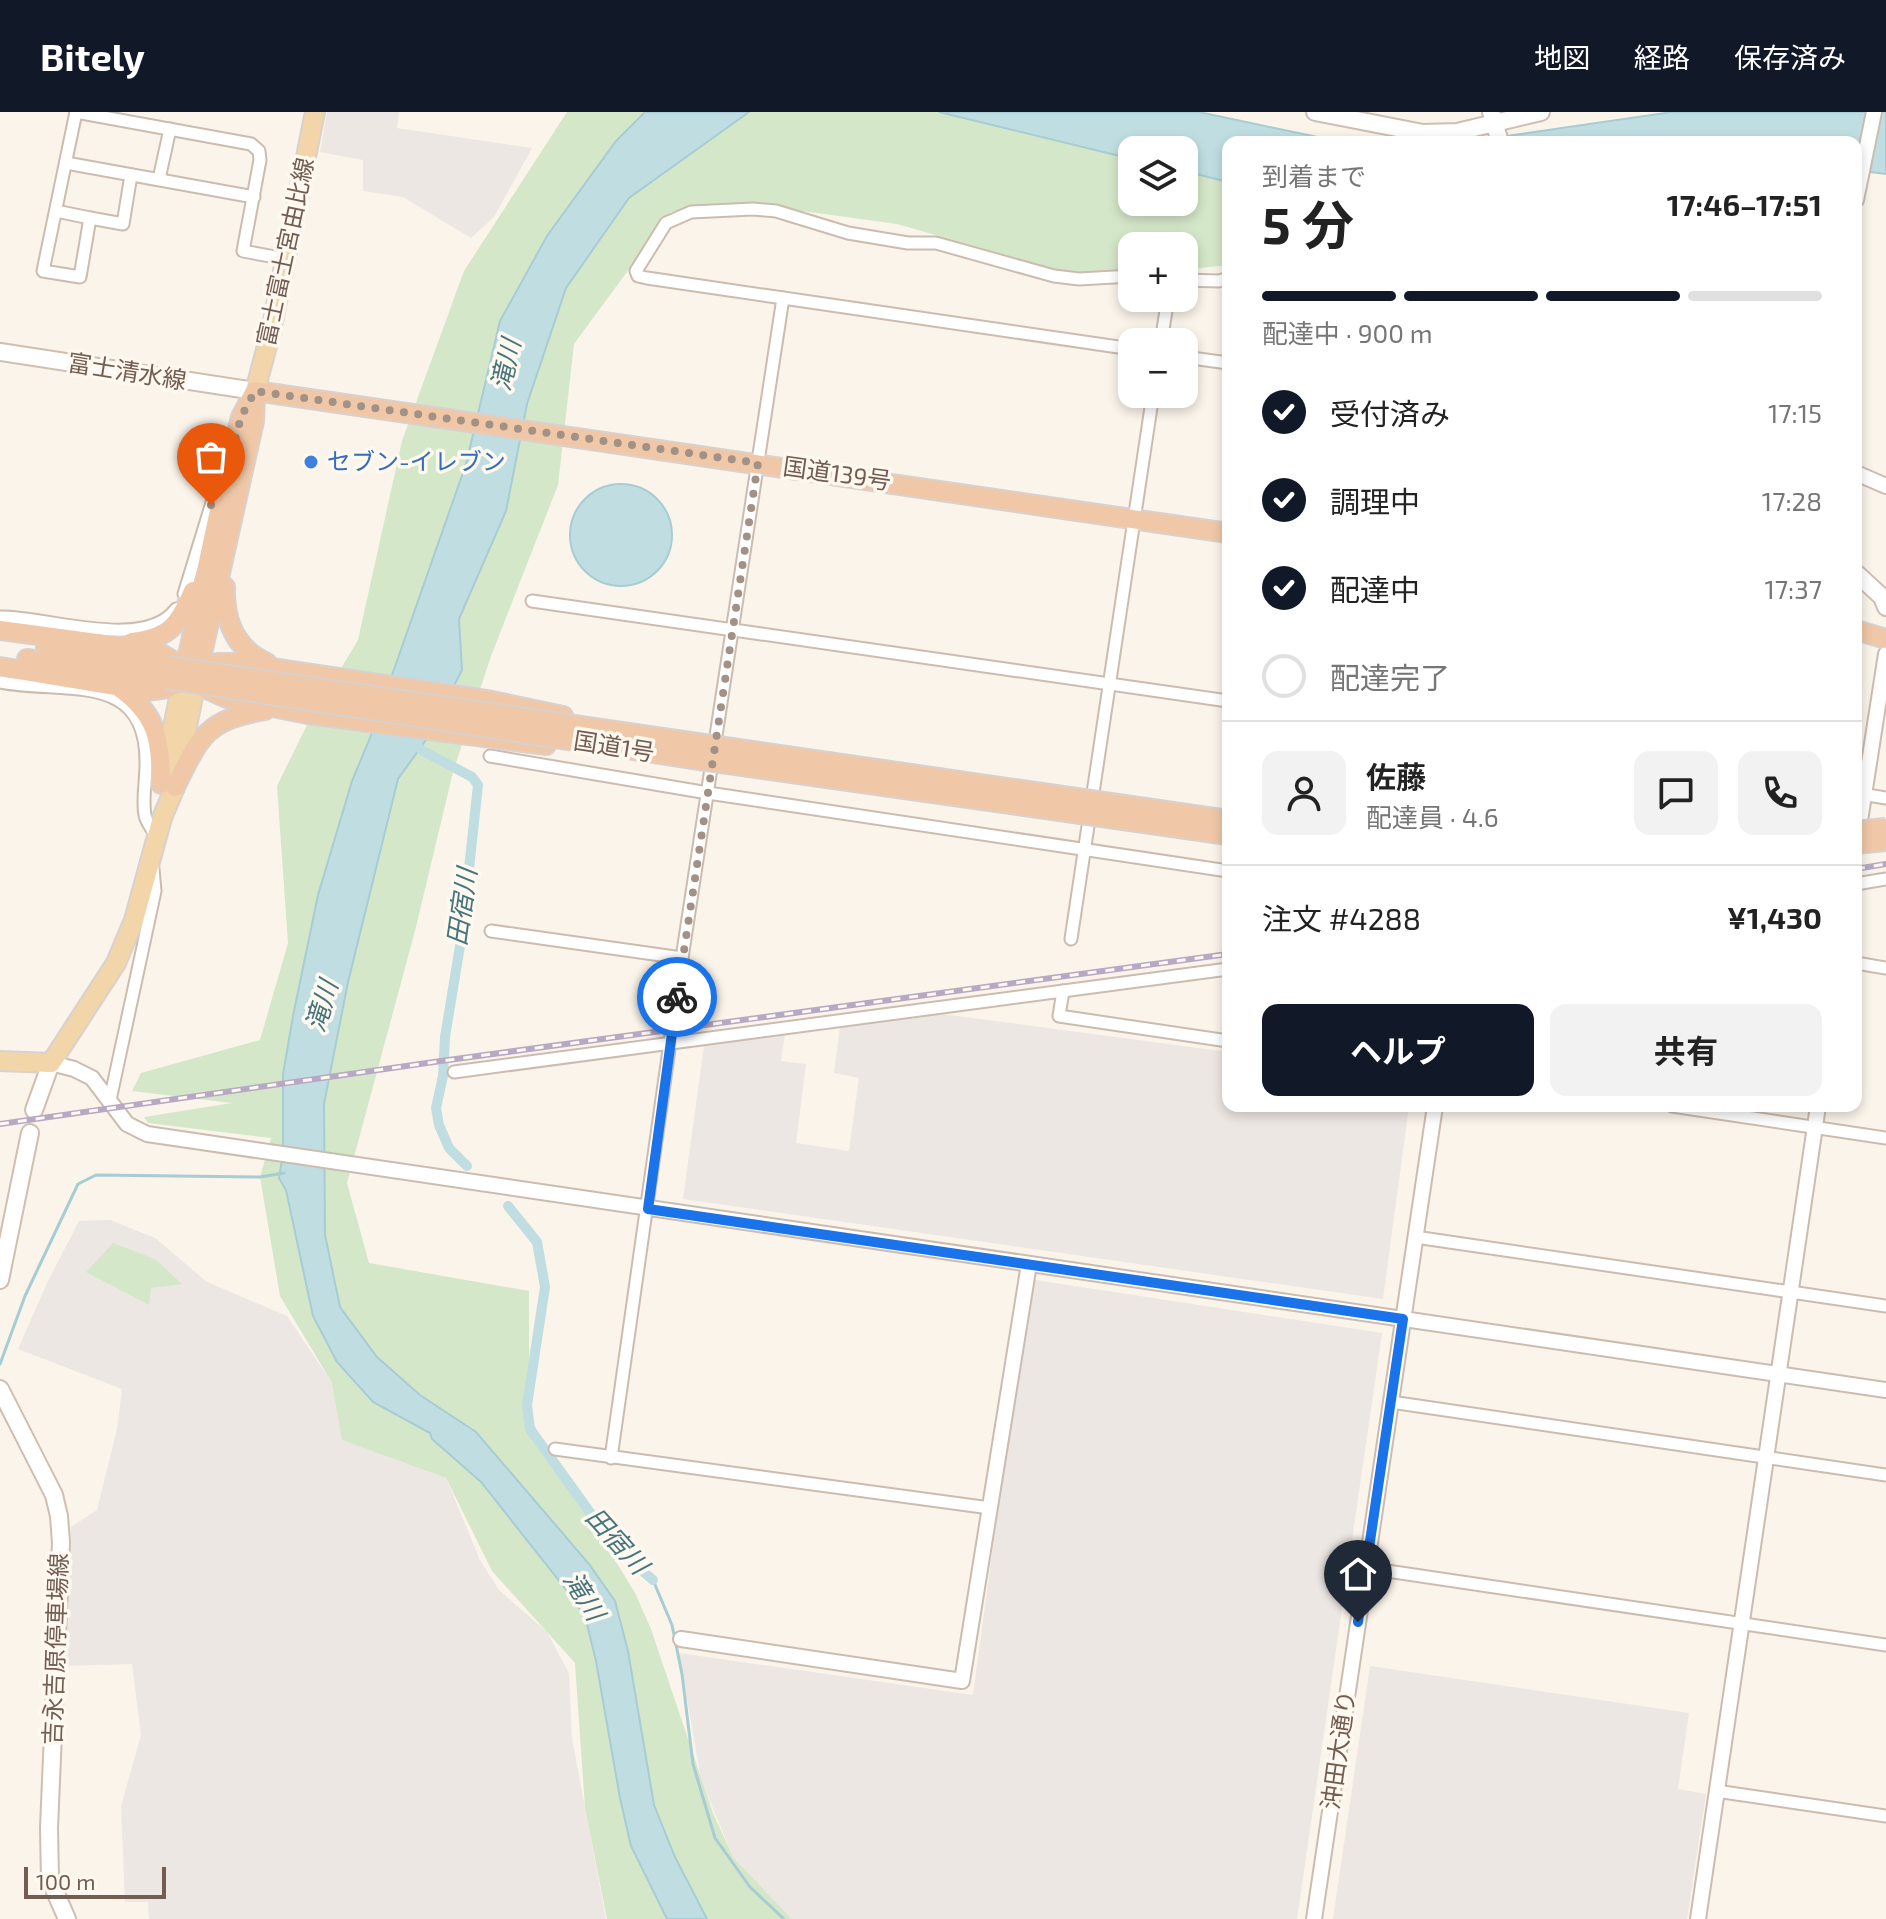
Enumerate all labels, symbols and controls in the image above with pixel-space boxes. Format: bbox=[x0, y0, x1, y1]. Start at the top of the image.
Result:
text: Bitely bbox=[40, 33, 145, 79]
text: 地図 bbox=[1534, 40, 1590, 74]
text: 経路 bbox=[1634, 40, 1690, 74]
text: 保存済み bbox=[1734, 40, 1846, 74]
map controls bbox=[1118, 136, 1198, 408]
button: layers bbox=[1118, 136, 1198, 216]
street label: 富士富士宮由比線 bbox=[250, 155, 319, 349]
text: 到着まで bbox=[1262, 160, 1366, 191]
text: 17:46–17:51 bbox=[1667, 186, 1822, 222]
text: 5 分 bbox=[1262, 192, 1354, 254]
button: + bbox=[1118, 232, 1198, 312]
text: 配達中 · 900 m bbox=[1262, 317, 1433, 348]
button: − bbox=[1118, 328, 1198, 408]
water label: 滝川 bbox=[484, 333, 526, 393]
street label: 富士清水線 bbox=[66, 347, 189, 394]
icon: check bbox=[1262, 390, 1306, 434]
text: 受付済み bbox=[1330, 395, 1450, 431]
text: 17:15 bbox=[1768, 397, 1822, 428]
pin bbox=[177, 423, 245, 505]
icon: bag bbox=[189, 435, 233, 479]
place label: セブン-イレブン bbox=[327, 446, 506, 475]
street label: 国道139号 bbox=[781, 451, 893, 494]
marker: セブン-イレブン bbox=[302, 453, 320, 471]
icon: check bbox=[1262, 478, 1306, 522]
text: 調理中 bbox=[1330, 483, 1420, 519]
text: 17:28 bbox=[1762, 485, 1822, 516]
icon: check bbox=[1262, 566, 1306, 610]
text: 配達中 bbox=[1330, 571, 1420, 607]
text: 17:37 bbox=[1764, 573, 1822, 604]
text: 配達完了 bbox=[1330, 659, 1450, 695]
street label: 国道1号 bbox=[572, 725, 657, 766]
button: person bbox=[1262, 751, 1346, 835]
button: chat bbox=[1634, 751, 1718, 835]
button: phone bbox=[1738, 751, 1822, 835]
text: 佐藤 bbox=[1366, 758, 1426, 794]
text: 配達員 · 4.6 bbox=[1366, 801, 1499, 832]
water label: 田宿川 bbox=[440, 863, 482, 948]
text: ¥1,430 bbox=[1727, 899, 1822, 935]
text: 注文 #4288 bbox=[1262, 900, 1421, 936]
courier bbox=[637, 957, 717, 1037]
water label: 滝川 bbox=[298, 973, 344, 1035]
icon: bike bbox=[655, 975, 699, 1019]
button: ヘルプ bbox=[1262, 1004, 1534, 1096]
button: 共有 bbox=[1550, 1004, 1822, 1096]
water label: 田宿川 bbox=[580, 1501, 658, 1582]
pin bbox=[1324, 1540, 1392, 1622]
icon: home bbox=[1336, 1552, 1380, 1596]
street label: 吉永吉原停車場線 bbox=[37, 1553, 72, 1745]
water label: 滝川 bbox=[558, 1565, 614, 1628]
street label: 沖田大通り bbox=[1315, 1688, 1360, 1811]
scale bar bbox=[24, 1863, 166, 1899]
text: 100 m bbox=[36, 1868, 95, 1894]

